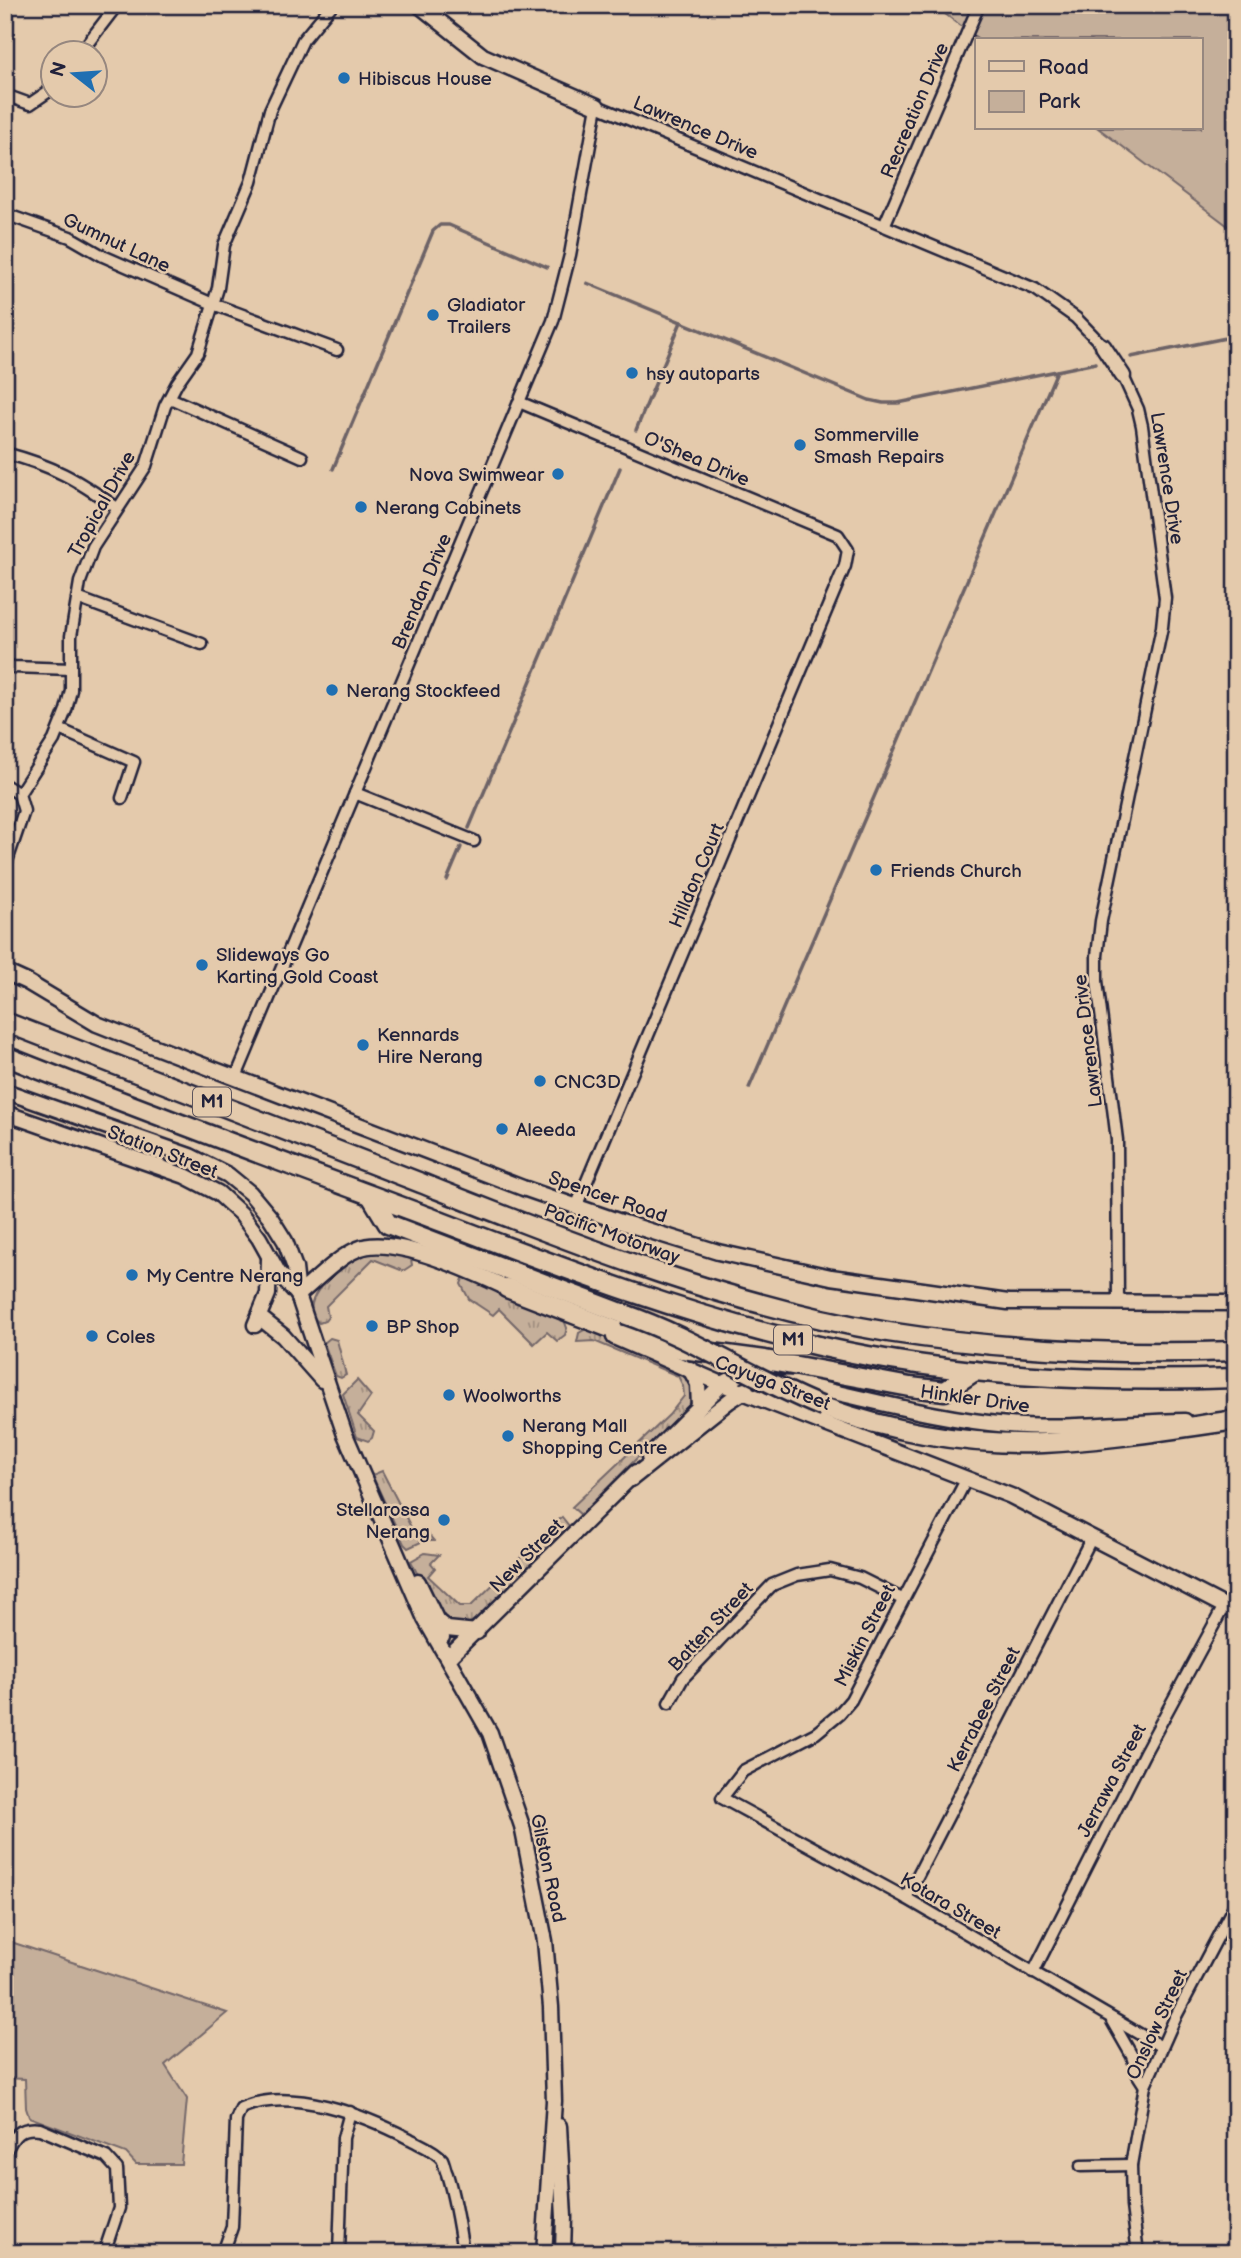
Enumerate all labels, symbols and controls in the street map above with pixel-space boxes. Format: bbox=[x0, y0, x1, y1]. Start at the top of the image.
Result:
north arrow bbox=[38, 38, 108, 108]
legend bbox=[975, 38, 1202, 130]
street label: Recreation Drive bbox=[876, 39, 954, 182]
text: Road bbox=[1038, 55, 1089, 80]
text: N bbox=[46, 59, 72, 80]
place label: Hibiscus House bbox=[358, 68, 492, 91]
marker: Hibiscus House bbox=[336, 70, 352, 86]
text: Park bbox=[1038, 89, 1081, 114]
street label: Lawrence Drive bbox=[629, 92, 761, 165]
street label: Gumnut Lane bbox=[59, 208, 174, 278]
place label: Gladiator Trailers bbox=[447, 294, 526, 339]
marker: Gladiator Trailers bbox=[425, 307, 441, 323]
place label: hsy autoparts bbox=[646, 363, 760, 386]
marker: hsy autoparts bbox=[624, 365, 640, 381]
street label: Lawrence Drive bbox=[1145, 411, 1188, 546]
place label: Sommerville Smash Repairs bbox=[814, 424, 944, 469]
street label: O'Shea Drive bbox=[640, 427, 753, 492]
marker: Sommerville Smash Repairs bbox=[792, 437, 808, 453]
street label: Tropical Drive bbox=[64, 448, 141, 562]
place label: Nova Swimwear bbox=[409, 464, 545, 487]
marker: Nova Swimwear bbox=[550, 466, 566, 482]
place label: Nerang Cabinets bbox=[375, 497, 521, 520]
marker: Nerang Cabinets bbox=[353, 499, 369, 515]
street label: Brendan Drive bbox=[388, 530, 457, 653]
place label: Nerang Stockfeed bbox=[346, 680, 501, 703]
marker: Nerang Stockfeed bbox=[324, 682, 340, 698]
street label: Hilldon Court bbox=[665, 819, 730, 932]
place label: Friends Church bbox=[890, 860, 1022, 883]
marker: Friends Church bbox=[868, 862, 884, 878]
place label: Slideways Go Karting Gold Coast bbox=[216, 944, 379, 989]
marker: Slideways Go Karting Gold Coast bbox=[194, 957, 210, 973]
street label: Lawrence Drive bbox=[1069, 973, 1108, 1108]
place label: Kennards Hire Nerang bbox=[377, 1024, 483, 1069]
marker: Kennards Hire Nerang bbox=[355, 1037, 371, 1053]
place label: CNC3D bbox=[554, 1071, 621, 1094]
marker: CNC3D bbox=[532, 1073, 548, 1089]
road number: M1 bbox=[193, 1087, 231, 1116]
place label: Aleeda bbox=[516, 1119, 576, 1142]
street label: Station Street bbox=[104, 1121, 221, 1184]
marker: Aleeda bbox=[494, 1121, 510, 1137]
street label: Spencer Road bbox=[545, 1166, 670, 1228]
street label: Pacific Motorway bbox=[540, 1199, 683, 1270]
place label: My Centre Nerang bbox=[146, 1265, 304, 1288]
marker: My Centre Nerang bbox=[124, 1267, 140, 1283]
place label: BP Shop bbox=[386, 1316, 460, 1339]
marker: BP Shop bbox=[364, 1318, 380, 1334]
road number: M1 bbox=[774, 1325, 812, 1354]
place label: Coles bbox=[106, 1326, 155, 1349]
marker: Coles bbox=[84, 1328, 100, 1344]
street label: Cayuga Street bbox=[711, 1351, 834, 1416]
street label: Hinkler Drive bbox=[919, 1380, 1031, 1419]
place label: Woolworths bbox=[463, 1385, 561, 1408]
marker: Woolworths bbox=[441, 1387, 457, 1403]
place label: Nerang Mall Shopping Centre bbox=[522, 1415, 667, 1460]
marker: Nerang Mall Shopping Centre bbox=[500, 1428, 516, 1444]
place label: Stellarossa Nerang bbox=[336, 1499, 430, 1544]
marker: Stellarossa Nerang bbox=[436, 1512, 452, 1528]
street label: New Street bbox=[485, 1514, 569, 1598]
street label: Batten Street bbox=[664, 1577, 758, 1676]
street label: Miskin Street bbox=[830, 1581, 901, 1691]
street label: Kerrabee Street bbox=[943, 1643, 1026, 1776]
street label: Jerrawa Street bbox=[1073, 1720, 1152, 1841]
street label: Gilston Road bbox=[525, 1812, 570, 1925]
street label: Kotara Street bbox=[896, 1868, 1005, 1945]
street label: Onslow Street bbox=[1122, 1966, 1193, 2083]

